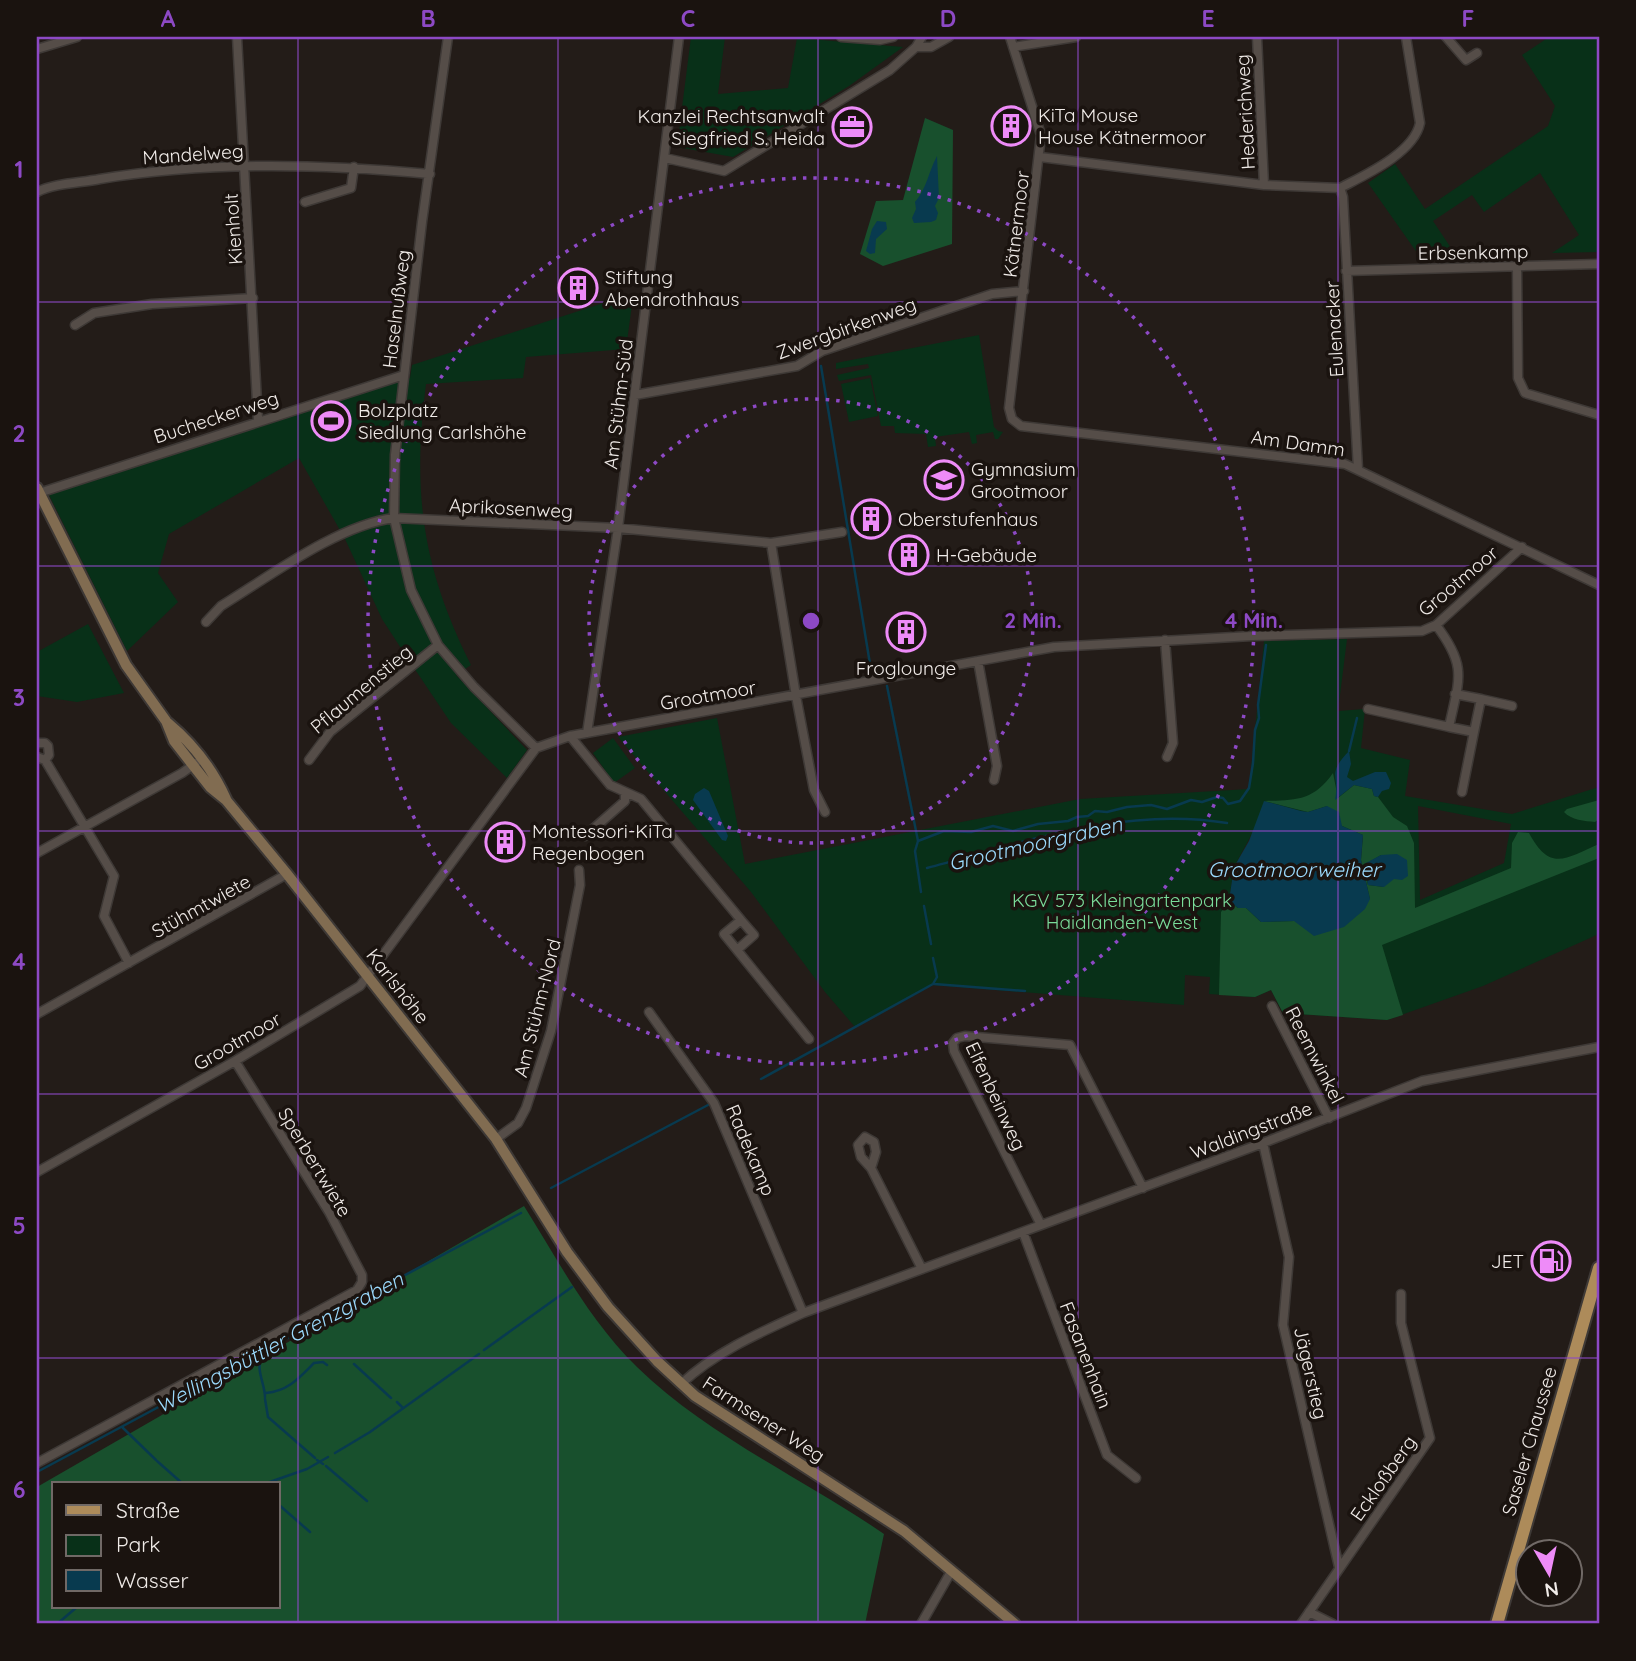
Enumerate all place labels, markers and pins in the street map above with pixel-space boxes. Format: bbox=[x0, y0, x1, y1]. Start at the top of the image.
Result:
place label: KiTa Mouse House Kätnermoor bbox=[1038, 103, 1207, 149]
place label: Kanzlei Rechtsanwalt Siegfried S. Heida bbox=[637, 104, 825, 150]
building icon: KiTa Mouse House Kätnermoor bbox=[990, 105, 1032, 147]
office icon: Kanzlei Rechtsanwalt Siegfried S. Heida bbox=[831, 106, 873, 148]
place label: Stiftung Abendrothhaus bbox=[605, 265, 740, 311]
building icon: Stiftung Abendrothhaus bbox=[557, 267, 599, 309]
place label: Bolzplatz Siedlung Carlshöhe bbox=[358, 398, 526, 444]
sports icon: Bolzplatz Siedlung Carlshöhe bbox=[310, 400, 352, 442]
place label: Gymnasium Grootmoor bbox=[971, 457, 1076, 503]
school or university icon: Gymnasium Grootmoor bbox=[923, 459, 965, 501]
building icon: Oberstufenhaus bbox=[850, 498, 892, 540]
place label: Oberstufenhaus bbox=[898, 507, 1038, 531]
building icon: H-Gebäude bbox=[888, 534, 930, 576]
place label: H-Gebäude bbox=[936, 543, 1037, 567]
centre of rings bbox=[799, 609, 823, 633]
building icon: Froglounge bbox=[885, 611, 927, 653]
place label: Froglounge bbox=[856, 656, 956, 680]
place label: Montessori-KiTa Regenbogen bbox=[532, 819, 673, 865]
building icon: Montessori-KiTa Regenbogen bbox=[484, 821, 526, 863]
fuel station icon: JET bbox=[1530, 1240, 1572, 1282]
place label: JET bbox=[1491, 1249, 1524, 1273]

